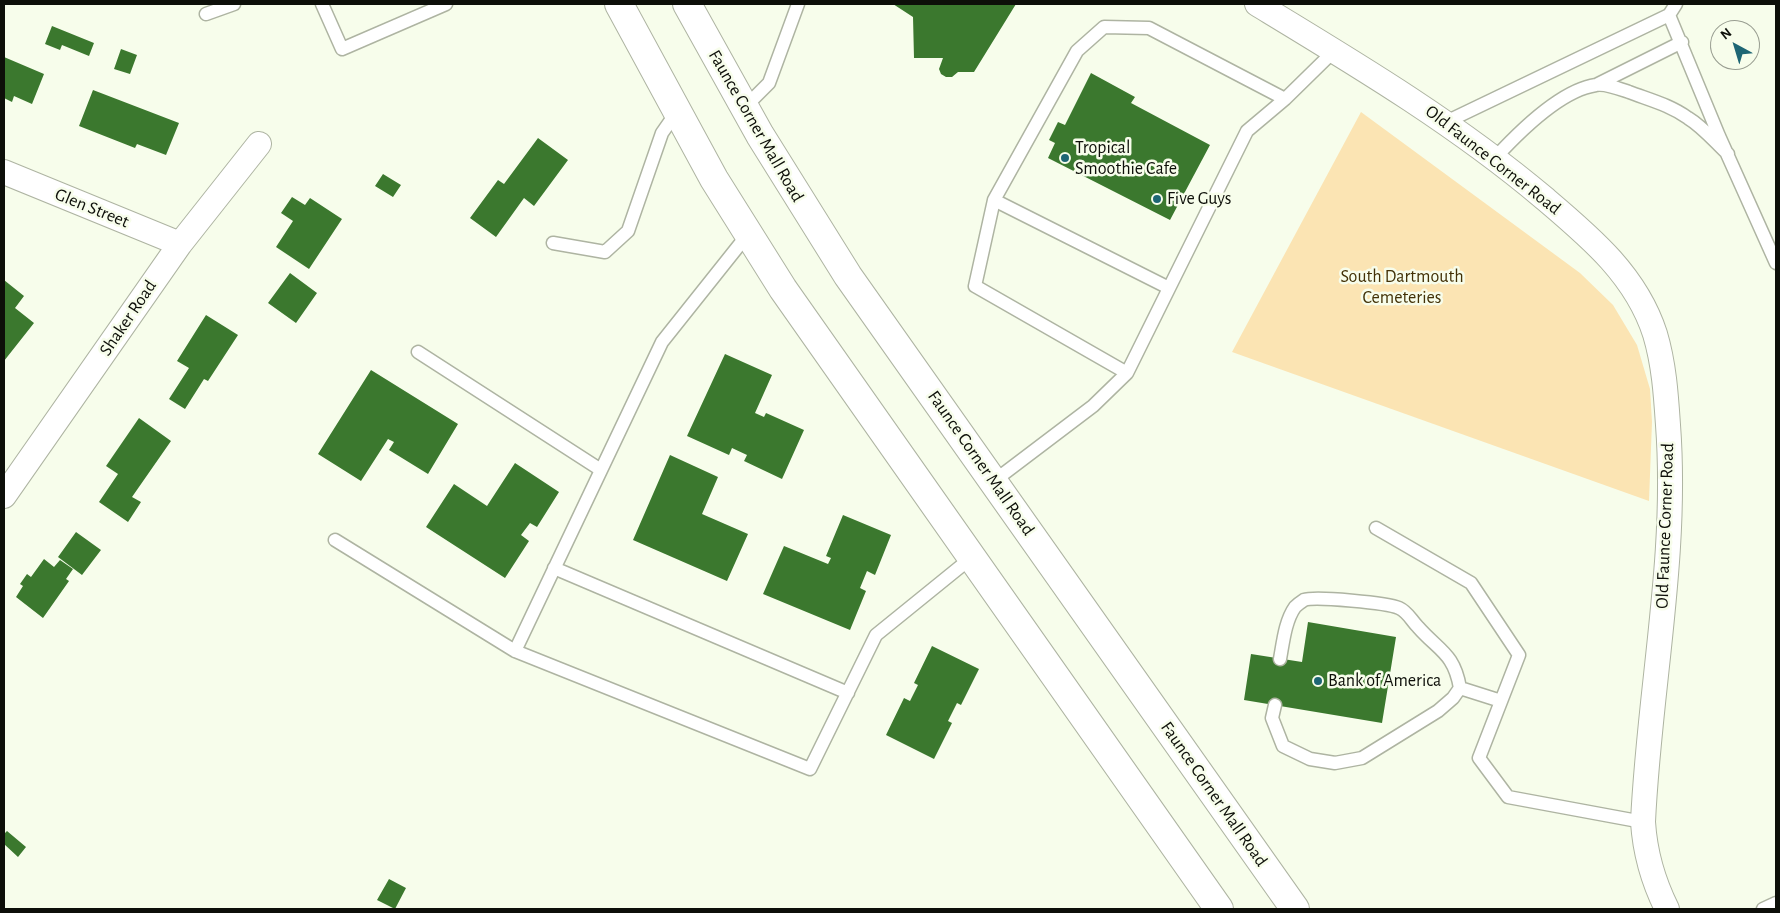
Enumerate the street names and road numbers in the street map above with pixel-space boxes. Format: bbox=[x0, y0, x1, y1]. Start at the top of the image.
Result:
street label: Faunce Corner Mall Road bbox=[704, 46, 808, 206]
street label: Old Faunce Corner Road bbox=[1421, 100, 1565, 220]
street label: Glen Street bbox=[52, 183, 132, 233]
street label: Shaker Road bbox=[95, 276, 161, 360]
street label: Faunce Corner Mall Road bbox=[923, 386, 1039, 540]
street label: Old Faunce Corner Road bbox=[1651, 443, 1679, 609]
street label: Faunce Corner Mall Road bbox=[1156, 717, 1272, 871]

